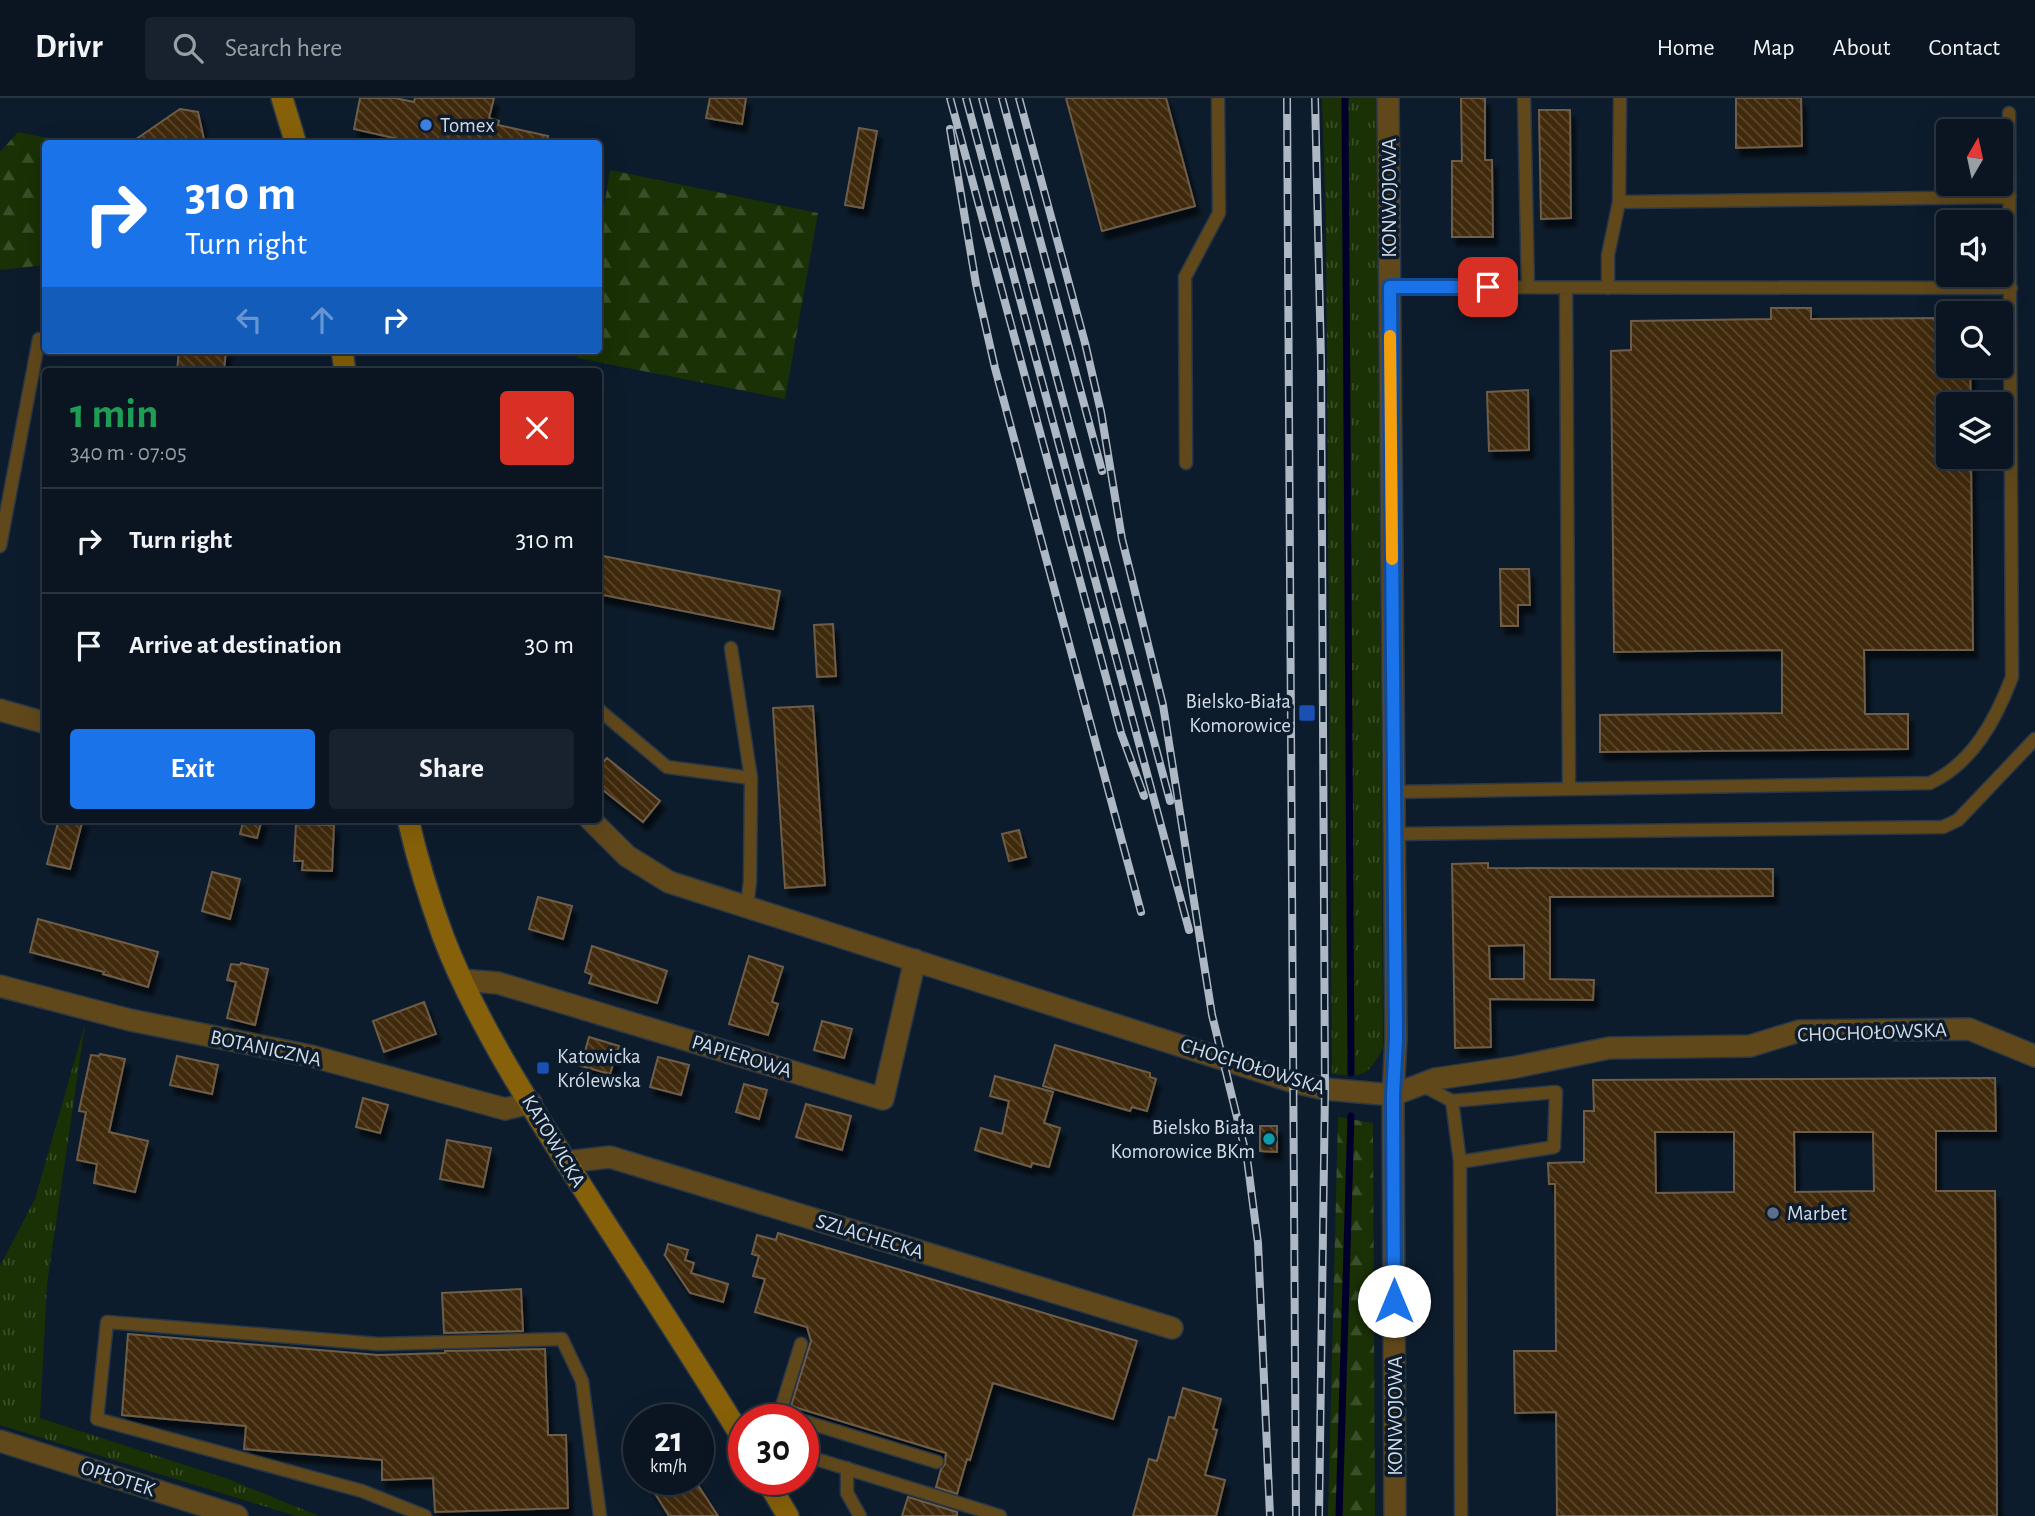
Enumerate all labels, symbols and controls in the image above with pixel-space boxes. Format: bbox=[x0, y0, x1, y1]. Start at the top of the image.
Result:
search box bbox=[145, 17, 635, 80]
icon: search bbox=[169, 29, 207, 67]
text: Drivr bbox=[35, 31, 103, 64]
text: Search here bbox=[225, 35, 342, 61]
text: Home bbox=[1657, 36, 1715, 60]
text: Map bbox=[1753, 36, 1795, 60]
text: About bbox=[1833, 36, 1890, 60]
text: Contact bbox=[1928, 36, 2000, 60]
place label: Tomex bbox=[440, 115, 495, 136]
marker: Tomex bbox=[418, 117, 434, 133]
north arrow bbox=[1936, 119, 2012, 196]
map controls bbox=[1936, 119, 2013, 469]
street label: KONWOJOWA bbox=[1379, 138, 1400, 258]
icon: right bbox=[70, 168, 161, 259]
text: 310 m bbox=[185, 170, 296, 219]
button: sound bbox=[1936, 210, 2013, 287]
text: Turn right bbox=[185, 228, 307, 260]
pin bbox=[1458, 257, 1518, 317]
icon: arrive bbox=[1469, 268, 1507, 306]
icon: left bbox=[230, 301, 268, 339]
icon: ahead bbox=[303, 301, 341, 339]
icon: right bbox=[376, 301, 414, 339]
button: search bbox=[1936, 301, 2013, 378]
button: close bbox=[500, 391, 574, 465]
button: layers bbox=[1936, 392, 2013, 469]
text: 1 min bbox=[70, 393, 159, 435]
text: 340 m · 07:05 bbox=[70, 442, 187, 465]
icon: right bbox=[70, 522, 108, 560]
text: Turn right bbox=[129, 527, 232, 553]
text: 310 m bbox=[516, 527, 574, 553]
icon: arrive bbox=[70, 627, 108, 665]
text: Arrive at destination bbox=[129, 632, 342, 658]
text: 30 m bbox=[524, 632, 574, 658]
place label: Bielsko-Biała Komorowice bbox=[1185, 691, 1291, 736]
marker: Bielsko-Biała Komorowice bbox=[1297, 703, 1317, 723]
button: Exit bbox=[70, 729, 315, 809]
button: Share bbox=[329, 729, 574, 809]
street label: CHOCHOŁOWSKA bbox=[1797, 1019, 1947, 1046]
street label: BOTANICZNA bbox=[208, 1026, 323, 1071]
street label: PAPIEROWA bbox=[689, 1031, 794, 1082]
street label: CHOCHOŁOWSKA bbox=[1178, 1035, 1328, 1098]
place label: Katowicka Królewska bbox=[557, 1046, 641, 1091]
marker: Katowicka Królewska bbox=[535, 1060, 551, 1076]
street label: KATOWICKA bbox=[518, 1092, 589, 1191]
place label: Bielsko Biała Komorowice BKm bbox=[1110, 1117, 1255, 1162]
marker: Bielsko Biała Komorowice BKm bbox=[1261, 1131, 1277, 1147]
place label: Marbet bbox=[1787, 1203, 1847, 1224]
marker: Marbet bbox=[1765, 1205, 1781, 1221]
street label: SZLACHECKA bbox=[814, 1210, 926, 1263]
position arrow bbox=[1357, 1264, 1431, 1338]
street label: KONWOJOWA bbox=[1385, 1356, 1406, 1476]
speed limit sign: 30 bbox=[728, 1404, 819, 1495]
text: 21 bbox=[654, 1423, 683, 1458]
street label: OPŁOTEK bbox=[78, 1457, 158, 1501]
text: km/h bbox=[650, 1458, 687, 1476]

